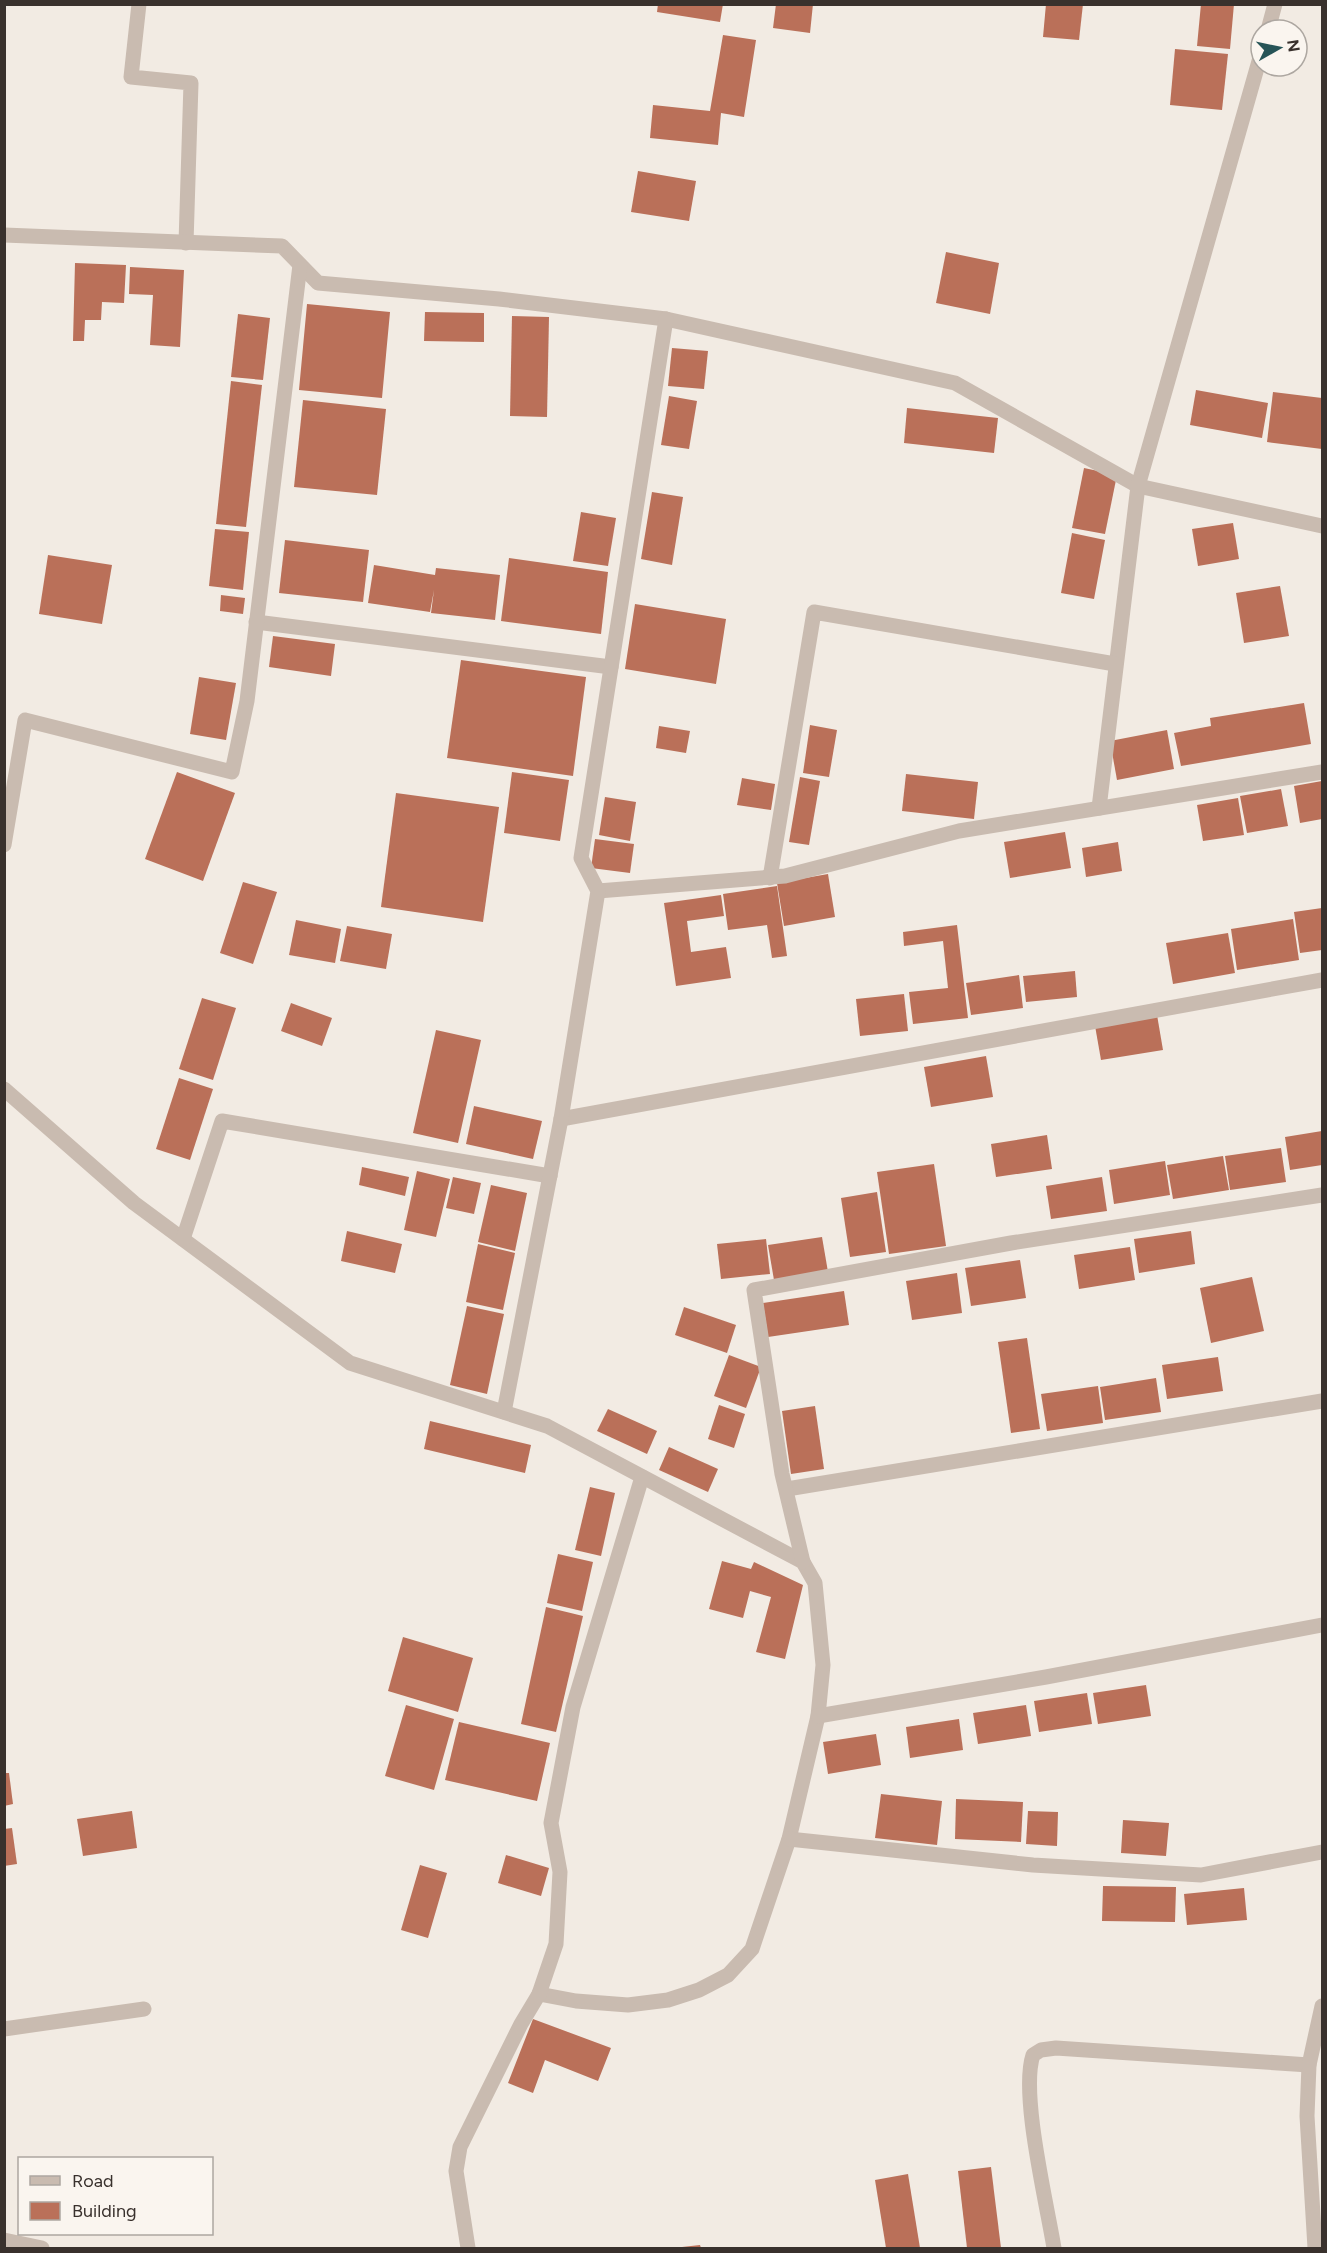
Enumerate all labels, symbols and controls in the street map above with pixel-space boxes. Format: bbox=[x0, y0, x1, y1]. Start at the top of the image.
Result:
north arrow bbox=[1249, 18, 1309, 78]
text: N bbox=[1283, 38, 1304, 53]
legend bbox=[18, 2157, 213, 2235]
text: Road bbox=[72, 2170, 113, 2192]
text: Building bbox=[72, 2200, 137, 2222]

